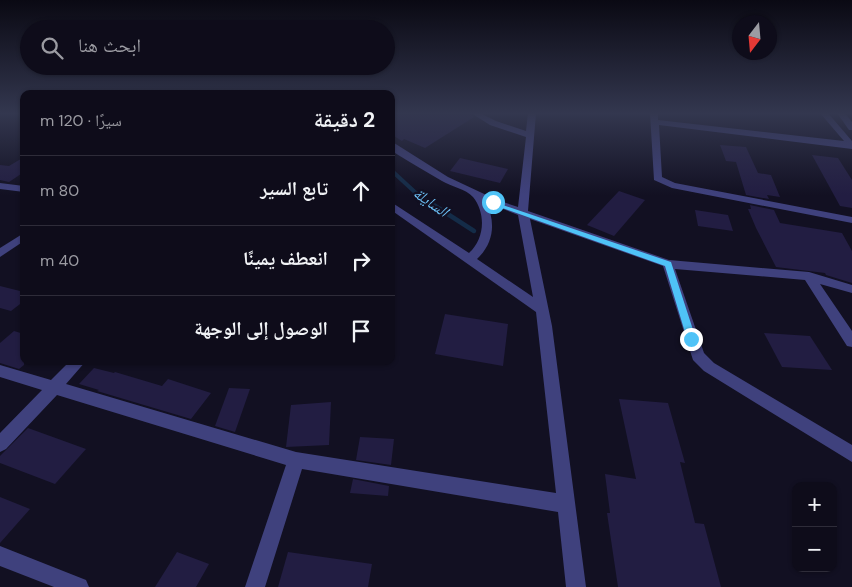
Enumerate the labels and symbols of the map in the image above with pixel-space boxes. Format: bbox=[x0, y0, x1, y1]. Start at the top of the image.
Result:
north arrow bbox=[732, 15, 777, 60]
water label: السايلة bbox=[409, 182, 455, 223]
route start bbox=[482, 191, 505, 214]
route end bbox=[680, 328, 703, 351]

